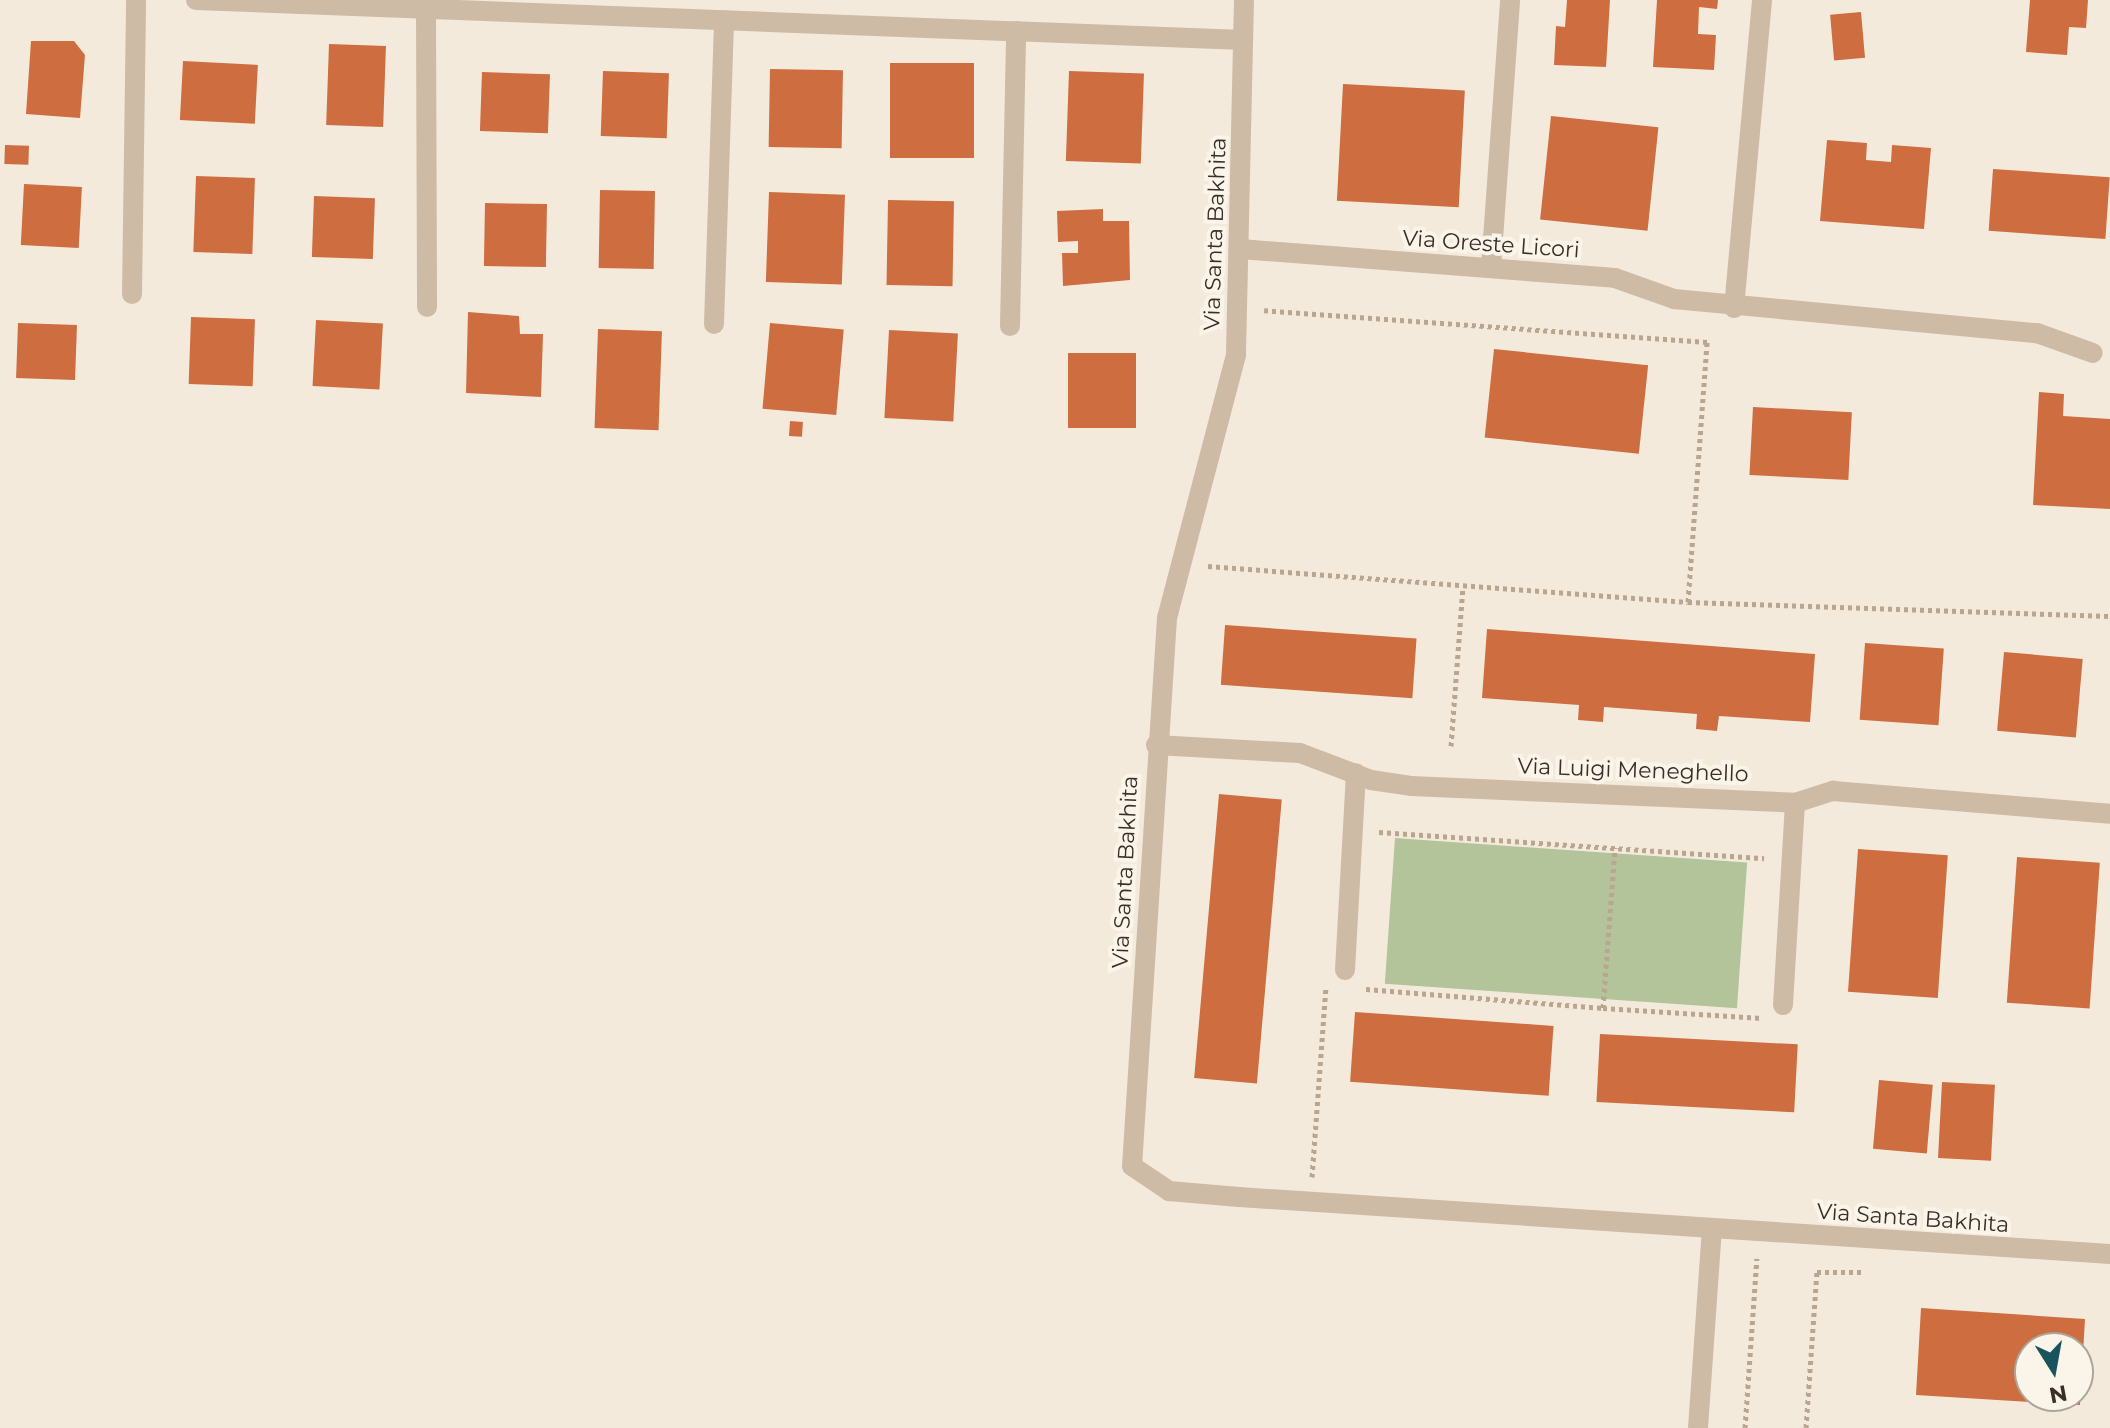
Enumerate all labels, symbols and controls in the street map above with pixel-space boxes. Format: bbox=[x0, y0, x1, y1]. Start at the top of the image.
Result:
street label: Via Santa Bakhita bbox=[1198, 137, 1232, 331]
street label: Via Oreste Licori bbox=[1401, 225, 1581, 263]
street label: Via Luigi Meneghello bbox=[1517, 753, 1749, 787]
street label: Via Santa Bakhita bbox=[1107, 775, 1143, 969]
street label: Via Santa Bakhita bbox=[1816, 1198, 2010, 1238]
north arrow bbox=[2014, 1332, 2094, 1412]
text: N bbox=[2047, 1379, 2070, 1409]

